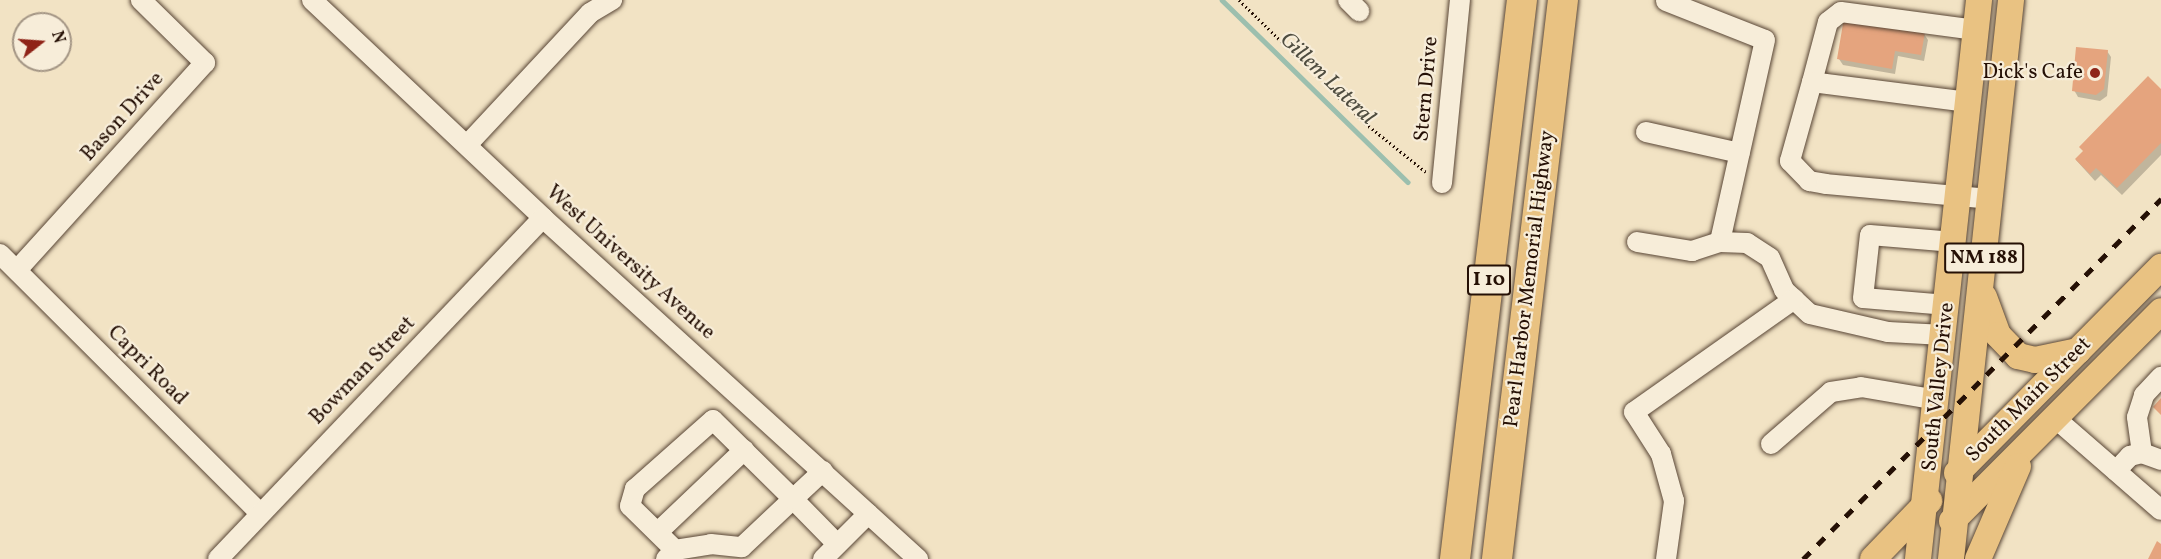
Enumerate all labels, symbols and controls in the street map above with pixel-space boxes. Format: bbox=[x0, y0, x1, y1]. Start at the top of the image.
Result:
north arrow bbox=[12, 12, 72, 72]
water label: Gillem Lateral bbox=[1274, 27, 1380, 131]
text: N bbox=[45, 29, 70, 46]
street label: Stern Drive bbox=[1410, 35, 1444, 143]
place label: Dick's Cafe bbox=[1982, 60, 2083, 86]
marker: Dick's Cafe bbox=[2088, 66, 2102, 80]
street label: Bason Drive bbox=[76, 67, 170, 167]
street label: Pearl Harbor Memorial Highway bbox=[1499, 129, 1561, 429]
street label: West University Avenue bbox=[540, 180, 720, 346]
road number: NM 188 bbox=[1944, 241, 2024, 275]
road number: I 10 bbox=[1466, 263, 1512, 297]
street label: South Valley Drive bbox=[1918, 301, 1960, 473]
street label: Bowman Street bbox=[305, 311, 421, 431]
street label: Capri Road bbox=[102, 321, 192, 411]
street label: South Main Street bbox=[1961, 332, 2097, 468]

